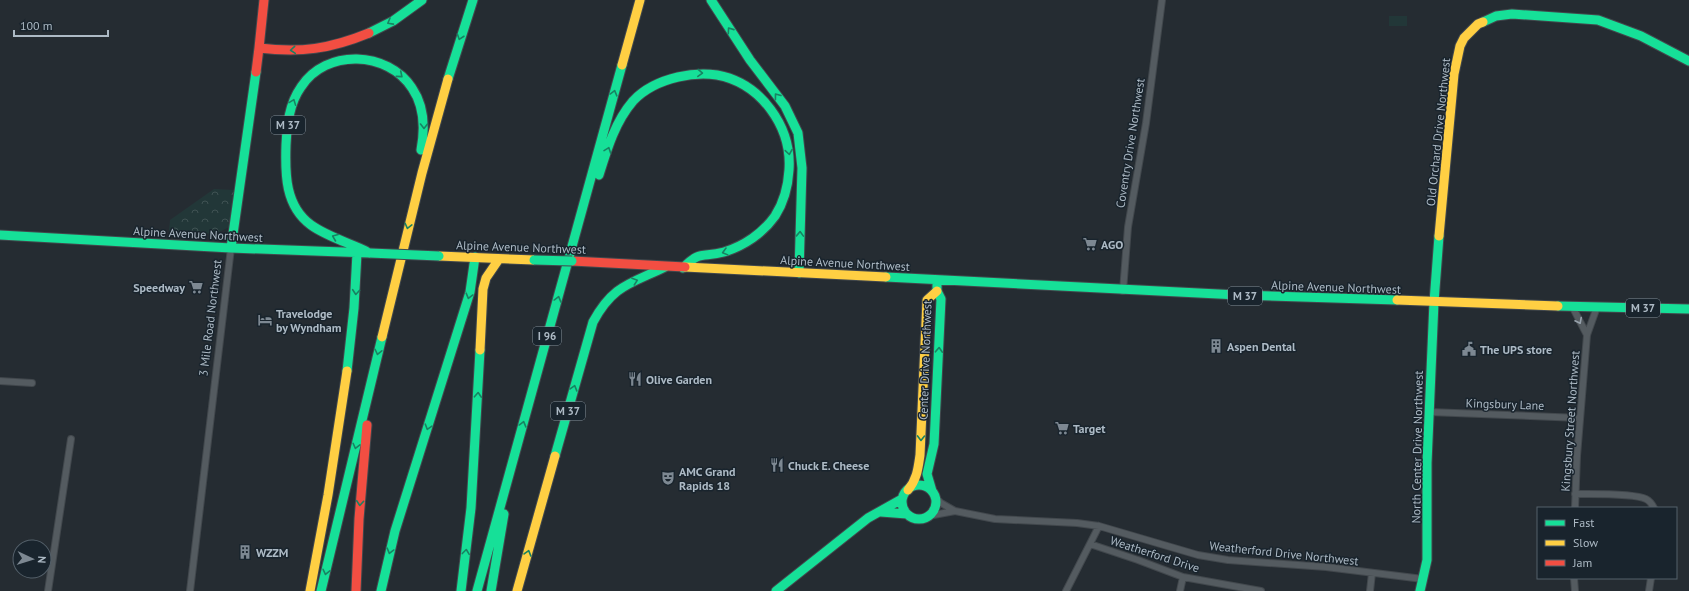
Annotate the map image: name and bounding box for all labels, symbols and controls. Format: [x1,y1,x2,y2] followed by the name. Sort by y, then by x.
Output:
[14,12,108,38] scale bar
[20,18,53,33] text: 100 m
[387,18,394,25] one-way arrow
[728,28,735,35] one-way arrow
[457,33,465,40] one-way arrow
[290,45,296,54] one-way arrow
[1423,57,1453,207] street label: Old Orchard Drive Northwest
[697,69,703,78] one-way arrow
[395,71,402,78] one-way arrow
[1112,77,1148,209] street label: Coventry Drive Northwest
[610,89,618,96] one-way arrow
[775,93,782,100] one-way arrow
[289,99,297,106] one-way arrow
[271,116,305,134] road number: M 37
[420,123,428,129] one-way arrow
[603,146,611,153] one-way arrow
[784,149,793,155] one-way arrow
[133,223,263,245] street label: Alpine Avenue Northwest
[405,223,413,229] one-way arrow
[796,231,804,237] one-way arrow
[331,233,338,241] one-way arrow
[1082,236,1098,252] supermarket icon: AGO
[456,237,586,257] street label: Alpine Avenue Northwest
[1101,237,1123,252] place label: AGO
[722,247,728,255] one-way arrow
[780,252,910,274] street label: Alpine Avenue Northwest
[195,259,225,377] street label: 3 Mile Road Northwest
[632,277,639,285] one-way arrow
[1271,277,1401,297] street label: Alpine Avenue Northwest
[188,279,204,295] supermarket icon: Speedway
[133,280,185,295] place label: Speedway
[1228,287,1262,305] road number: M 37
[352,289,361,295] one-way arrow
[465,292,473,299] one-way arrow
[553,296,562,303] one-way arrow
[1626,299,1660,317] road number: M 37
[915,300,935,420] street label: Center Drive Northwest
[276,306,342,335] place label: Travelodge by Wyndham
[257,312,273,328] hotel icon: Travelodge by Wyndham
[1574,316,1582,324] one-way arrow
[533,327,561,345] road number: I 96
[1208,338,1224,354] building icon: Aspen Dental
[1227,339,1296,354] place label: Aspen Dental
[1461,341,1477,357] public building icon: The UPS store
[1480,342,1552,357] place label: The UPS store
[934,347,943,353] one-way arrow
[374,349,383,356] one-way arrow
[1558,350,1582,492] street label: Kingsbury Street Northwest
[1408,370,1426,524] street label: North Center Drive Northwest
[627,371,643,387] restaurant icon: Olive Garden
[646,372,712,387] place label: Olive Garden
[569,385,578,392] one-way arrow
[473,392,482,398] one-way arrow
[1465,395,1545,413] street label: Kingsbury Lane
[551,402,585,420] road number: M 37
[1054,420,1070,436] supermarket icon: Target
[518,421,527,428] one-way arrow
[1073,421,1106,436] place label: Target
[424,423,433,430] one-way arrow
[917,435,925,441] one-way arrow
[352,443,360,449] one-way arrow
[769,457,785,473] restaurant icon: Chuck E. Cheese
[788,458,869,473] place label: Chuck E. Cheese
[679,464,735,493] place label: AMC Grand Rapids 18
[660,470,676,486] theatre icon: AMC Grand Rapids 18
[355,500,364,506] one-way arrow
[1537,507,1677,579] legend
[1573,515,1594,530] text: Fast
[1108,532,1202,576] street label: Weatherford Drive
[1573,535,1598,550] text: Slow
[1209,538,1359,568] street label: Weatherford Drive Northwest
[12,539,52,579] north arrow
[237,544,253,560] building icon: WZZM
[256,545,288,560] place label: WZZM
[386,547,395,554] one-way arrow
[461,549,470,555] one-way arrow
[523,550,532,557] one-way arrow
[1572,555,1592,570] text: Jam
[35,556,49,564] text: N
[322,569,330,575] one-way arrow

